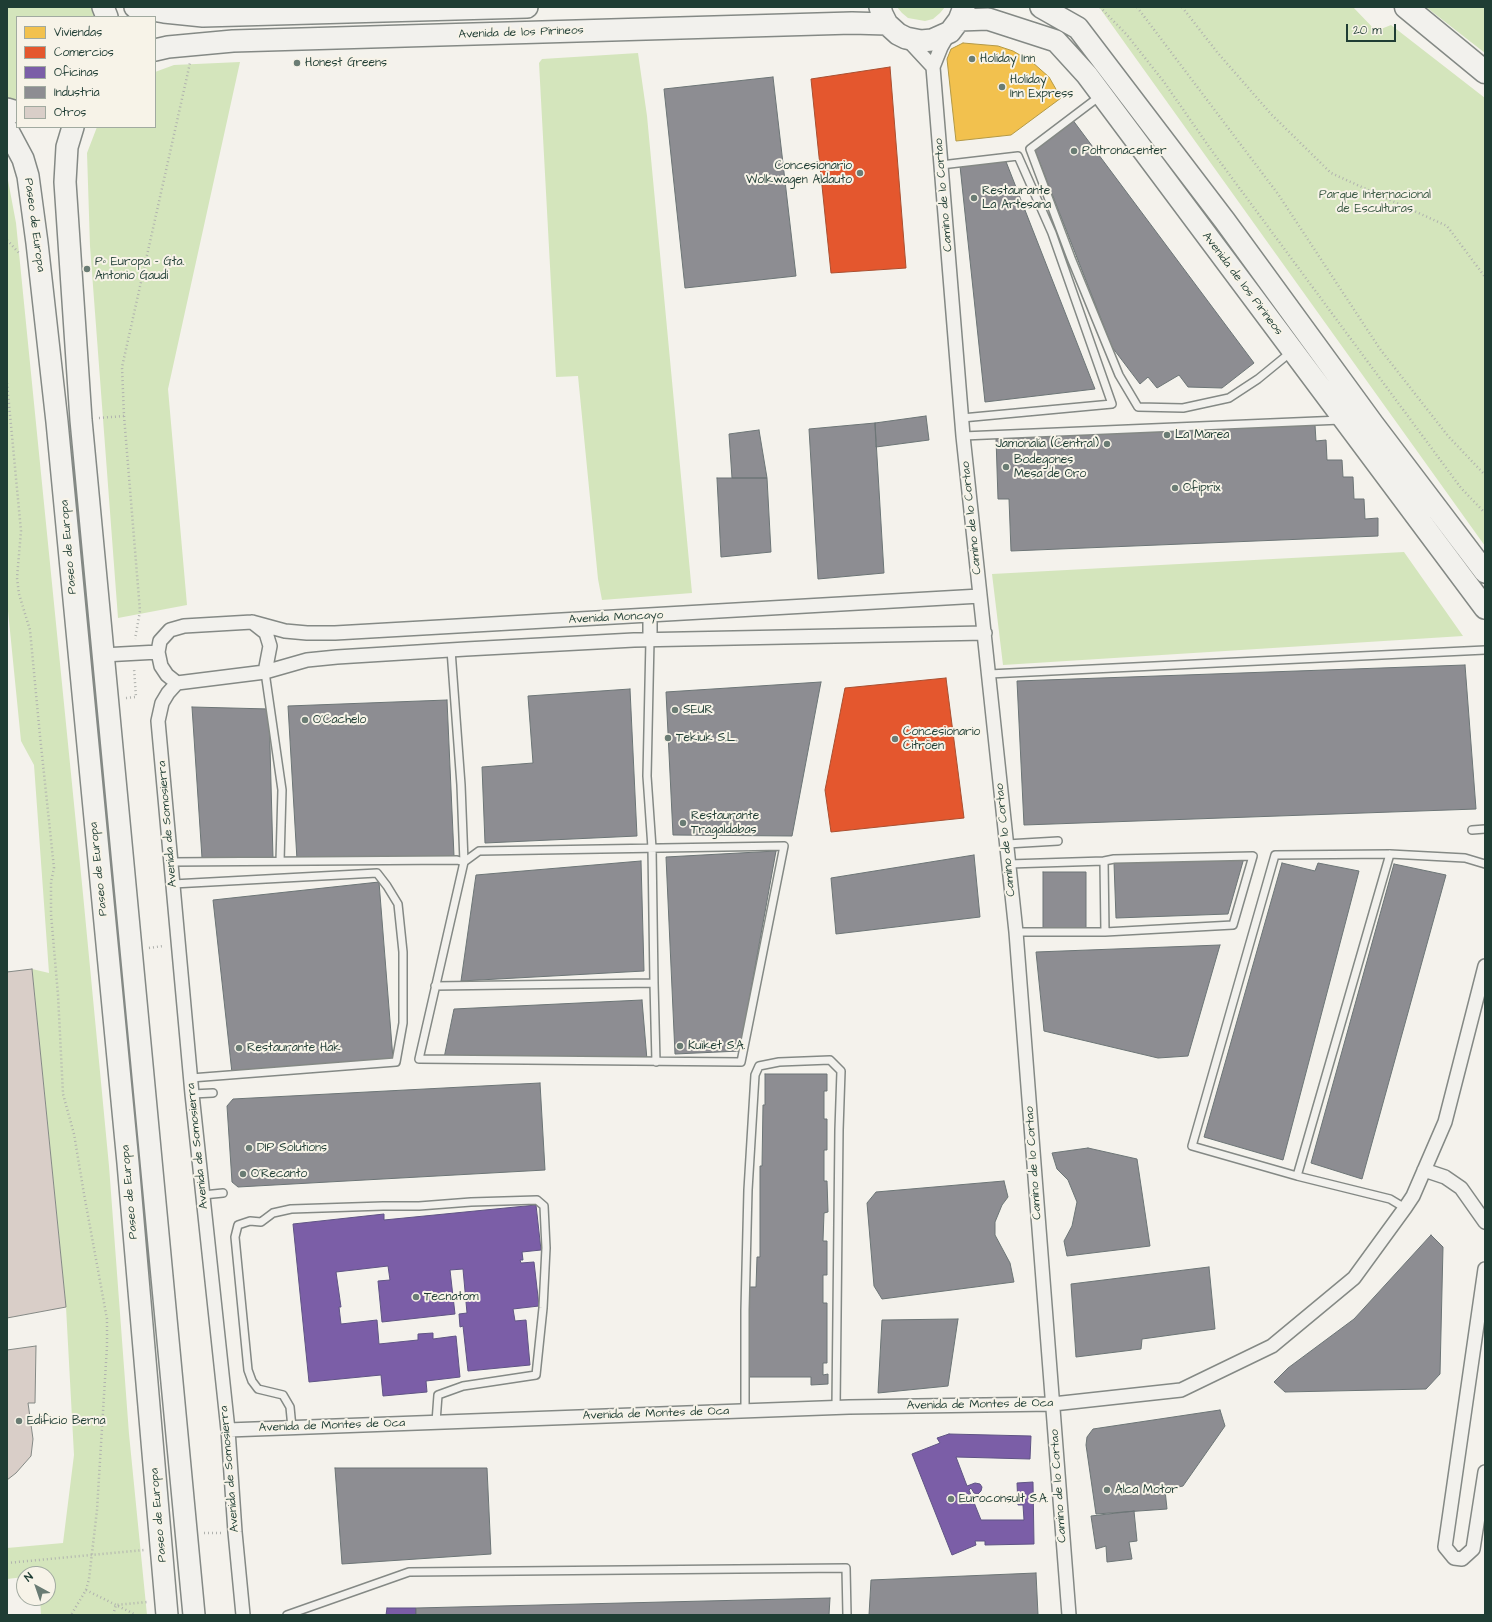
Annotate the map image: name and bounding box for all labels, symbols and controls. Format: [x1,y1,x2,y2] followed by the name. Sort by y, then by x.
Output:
[16,16,156,128] legend
[1348,16,1398,42] scale bar
[1353,22,1382,39] text: 20 m
[54,24,102,41] text: Viviendas
[458,24,584,42] street label: Avenida de los Pirineos
[54,44,114,61] text: Comercios
[980,52,1035,66] place label: Holiday Inn
[967,54,977,64] marker: Holiday Inn
[305,56,387,70] place label: Honest Greens
[292,58,302,68] marker: Honest Greens
[54,64,99,81] text: Oficinas
[1010,73,1073,101] place label: Holiday Inn Express
[997,82,1007,92] marker: Holiday Inn Express
[54,84,99,101] text: Industria
[54,104,86,121] text: Otros
[932,138,956,252] street label: Camino de lo Cortao
[1082,144,1167,158] place label: Poltronacenter
[1069,146,1079,156] marker: Poltronacenter
[746,159,852,187] place label: Concesionario Wolkwagen Aldauto
[855,168,865,178] marker: Concesionario Wolkwagen Aldauto
[20,177,48,273] street label: Paseo de Europa
[982,184,1051,212] place label: Restaurante La Artesana
[1319,188,1431,216] park label: Parque Internacional de Esculturas
[969,193,979,203] marker: Restaurante La Artesana
[1199,230,1285,338] street label: Avenida de los Pirineos
[95,255,184,283] place label: Pº Europa - Gta. Antonio Gaudí
[82,264,92,274] marker: Pº Europa - Gta. Antonio Gaudí
[1175,428,1229,442] place label: La Marea
[1162,430,1172,440] marker: La Marea
[995,437,1099,451] place label: Jamonalia (Central)
[1102,439,1112,449] marker: Jamonalia (Central)
[1014,453,1086,481] place label: Bodegones Mesa de Oro
[959,461,985,575] street label: Camino de lo Cortao
[1001,462,1011,472] marker: Bodegones Mesa de Oro
[1183,481,1221,495] place label: Ofiprix
[1170,483,1180,493] marker: Ofiprix
[58,499,80,595] street label: Paseo de Europa
[568,608,664,628] street label: Avenida Moncayo
[683,703,713,717] place label: SEUR
[670,705,680,715] marker: SEUR
[313,713,366,727] place label: O'Cachelo
[300,715,310,725] marker: O'Cachelo
[903,725,980,753] place label: Concesionario Citröen
[676,731,737,745] place label: Tekiuk S.L.
[663,733,673,743] marker: Tekiuk S.L.
[890,734,900,744] marker: Concesionario Citröen
[155,760,181,888] street label: Avenida de Somosierra
[993,783,1019,897] street label: Camino de lo Cortao
[691,809,759,837] place label: Restaurante Tragaldabas
[678,818,688,828] marker: Restaurante Tragaldabas
[87,821,111,917] street label: Paseo de Europa
[688,1039,745,1053] place label: Kuiket S.A.
[247,1041,341,1055] place label: Restaurante Hak
[675,1041,685,1051] marker: Kuiket S.A.
[234,1043,244,1053] marker: Restaurante Hak
[184,1082,212,1210] street label: Avenida de Somosierra
[1023,1106,1045,1220] street label: Camino de lo Cortao
[257,1141,327,1155] place label: DIP Solutions
[244,1143,254,1153] marker: DIP Solutions
[119,1144,141,1240] street label: Paseo de Europa
[251,1167,307,1181] place label: O'Recanto
[238,1169,248,1179] marker: O'Recanto
[424,1290,479,1304] place label: Tecnatom
[411,1292,421,1302] marker: Tecnatom
[907,1397,1053,1413] street label: Avenida de Montes de Oca
[582,1404,730,1424] street label: Avenida de Montes de Oca
[217,1405,243,1533] street label: Avenida de Somosierra
[27,1414,106,1428] place label: Edificio Berna
[14,1416,24,1426] marker: Edificio Berna
[258,1416,406,1436] street label: Avenida de Montes de Oca
[1048,1429,1070,1543] street label: Camino de lo Cortao
[148,1467,170,1563] street label: Paseo de Europa
[1115,1483,1178,1497] place label: Alca Motor
[1102,1485,1112,1495] marker: Alca Motor
[959,1492,1048,1506] place label: Euroconsult S.A.
[946,1494,956,1504] marker: Euroconsult S.A.
[16,1566,56,1606] north arrow
[21,1569,36,1585] text: N

